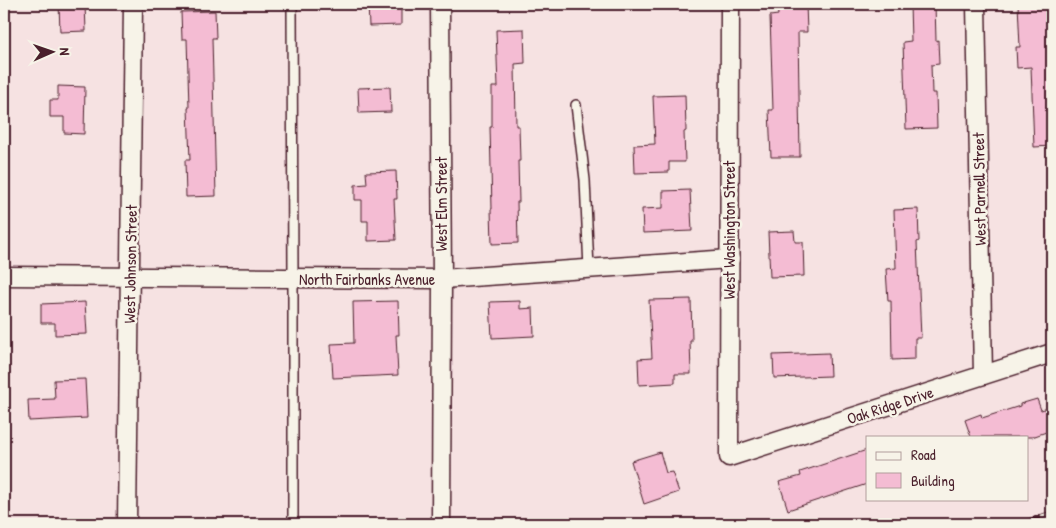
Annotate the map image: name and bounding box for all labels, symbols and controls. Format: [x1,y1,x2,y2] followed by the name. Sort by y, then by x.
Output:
[28,28,78,78] north arrow
[56,47,75,56] text: N
[967,132,991,246] street label: West Parnell Street
[430,156,452,251] street label: West Elm Street
[718,160,740,299] street label: West Washington Street
[118,204,142,324] street label: West Johnson Street
[299,268,436,290] street label: North Fairbanks Avenue
[844,380,937,429] street label: Oak Ridge Drive
[866,436,1028,500] legend
[911,444,936,465] text: Road
[911,470,955,491] text: Building

